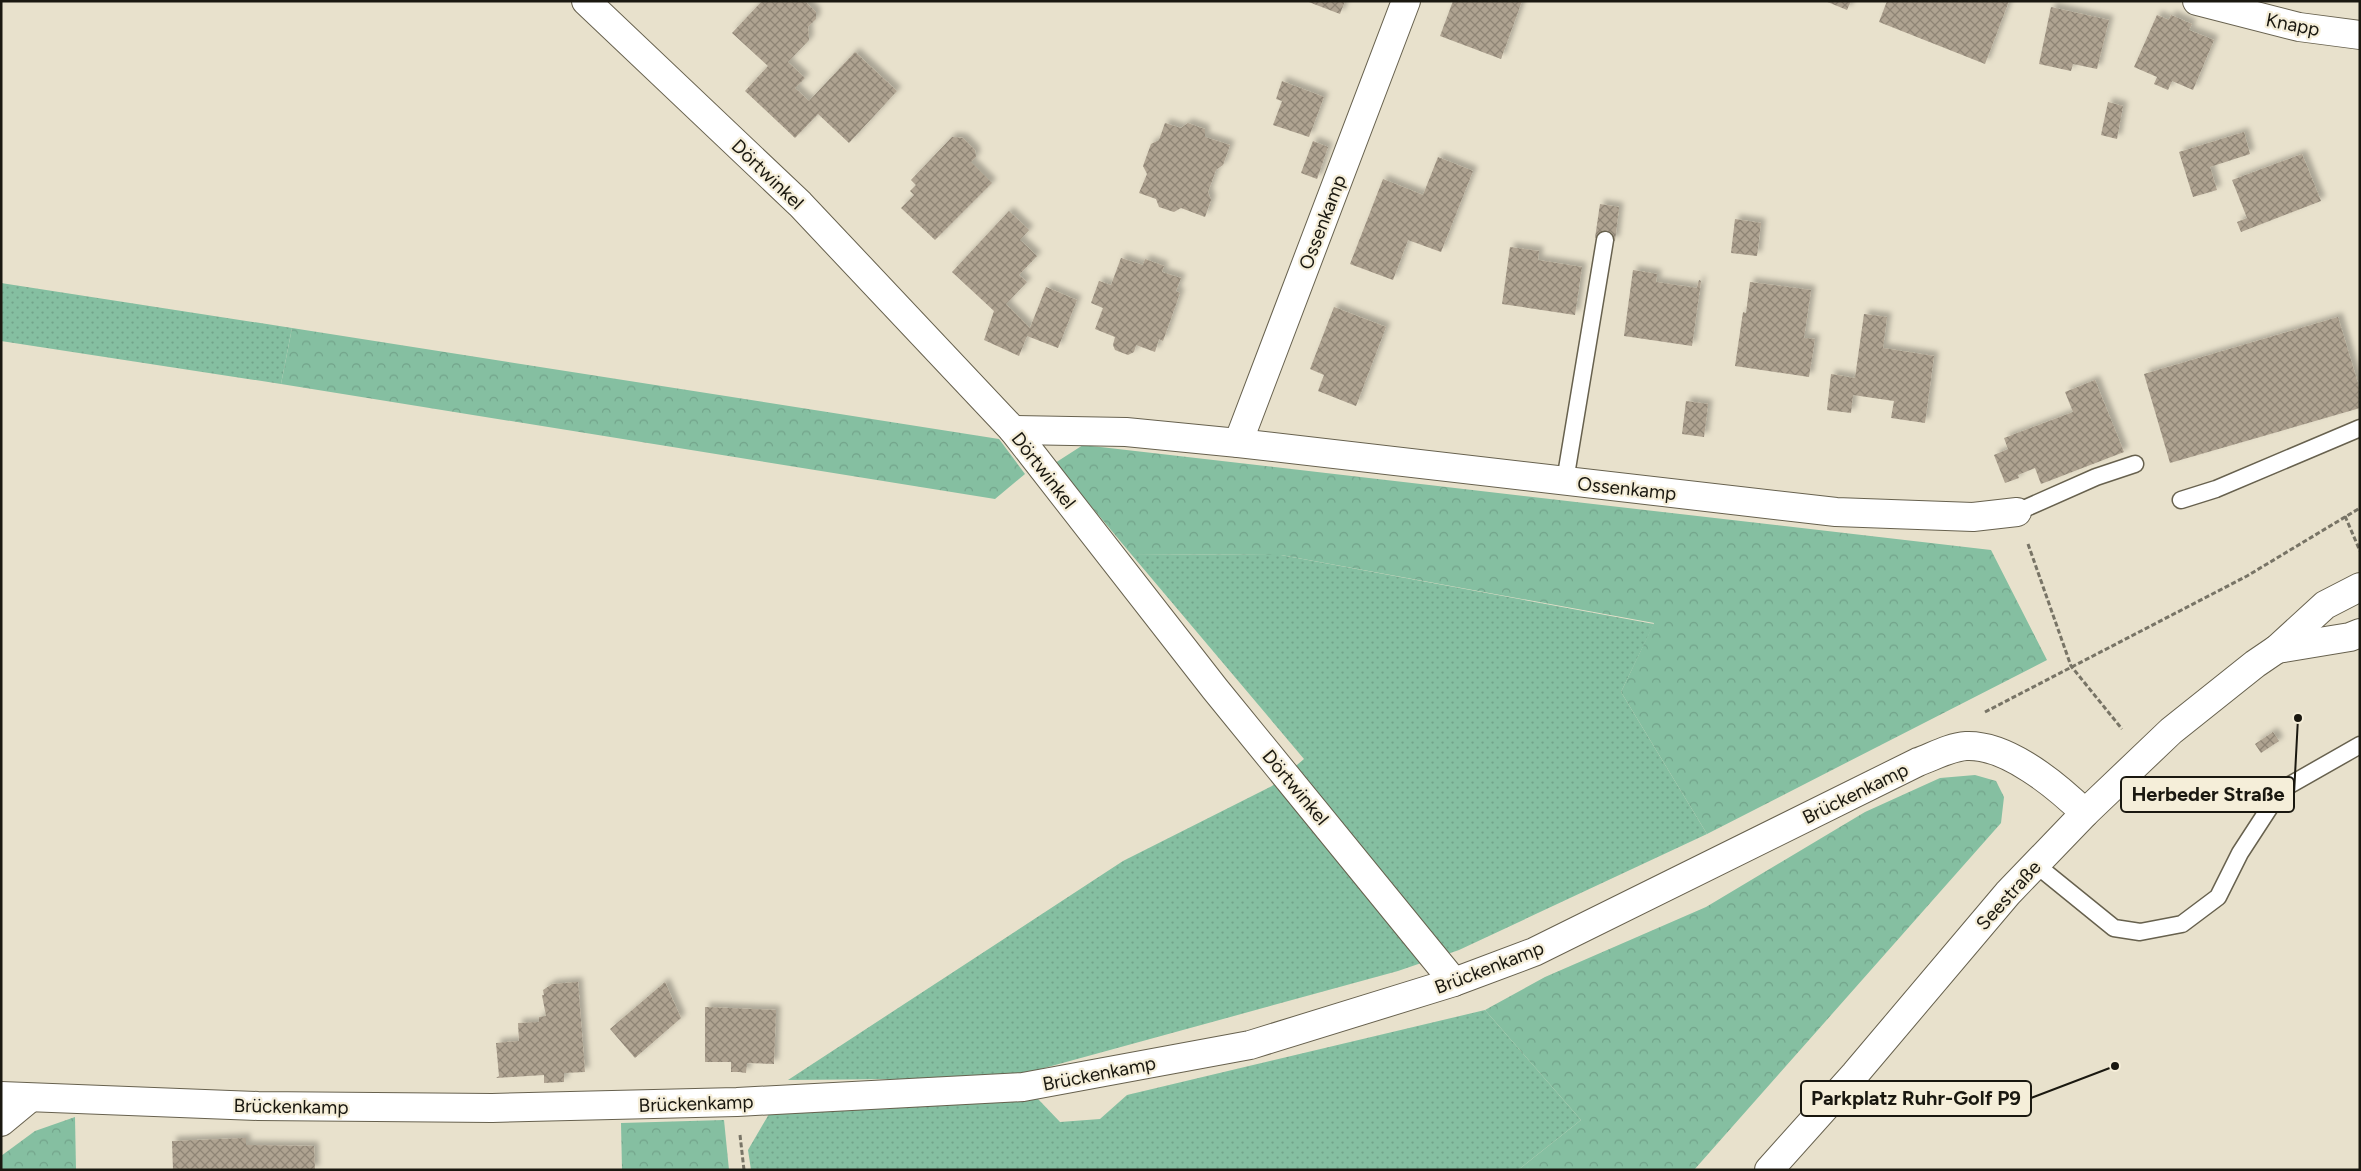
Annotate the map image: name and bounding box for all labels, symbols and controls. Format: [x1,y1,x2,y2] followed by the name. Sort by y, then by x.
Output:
[2264,8,2322,41] street label: Knapp
[727,134,808,214] street label: Dörtwinkel
[1294,172,1351,273] street label: Ossenkamp
[1006,427,1081,513] street label: Dörtwinkel
[1576,472,1678,505] street label: Ossenkamp
[1258,745,1334,830] street label: Dörtwinkel
[1798,758,1912,829] street label: Brückenkamp
[2121,777,2294,812] callout: Herbeder Straße
[2131,782,2285,806] text: Herbeder Straße
[1971,856,2046,935] street label: Seestraße
[1431,936,1547,999] street label: Brückenkamp
[1040,1051,1158,1096] street label: Brückenkamp
[1801,1081,2031,1116] callout: Parkplatz Ruhr-Golf P9
[1811,1086,2021,1110] text: Parkplatz Ruhr-Golf P9
[638,1090,754,1117] street label: Brückenkamp
[233,1094,349,1119] street label: Brückenkamp

